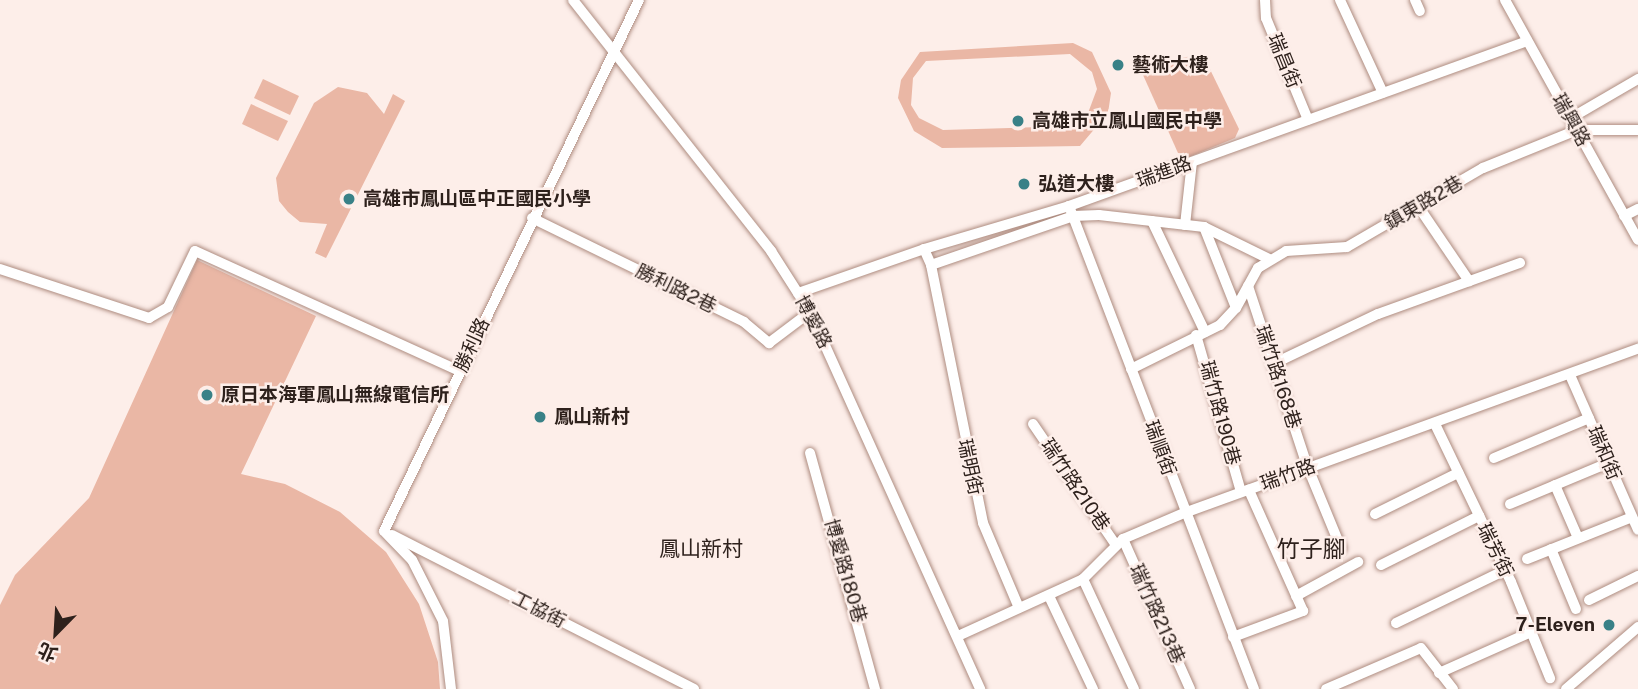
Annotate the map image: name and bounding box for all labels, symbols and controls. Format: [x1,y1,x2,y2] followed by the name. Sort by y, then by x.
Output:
[1263,30,1305,92] street label: 瑞昌街
[1132,54,1208,76] place label: 藝術大樓
[1110,57,1126,73] marker: 藝術大樓
[1547,90,1595,150] street label: 瑞興路
[1032,110,1222,132] place label: 高雄市立鳳山國民中學
[1010,113,1026,129] marker: 高雄市立鳳山國民中學
[1133,152,1195,192] street label: 瑞進路
[1380,171,1468,235] street label: 鎮東路2巷
[1038,173,1114,195] place label: 弘道大樓
[1016,176,1032,192] marker: 弘道大樓
[363,188,591,210] place label: 高雄市鳳山區中正國民小學
[341,191,357,207] marker: 高雄市鳳山區中正國民小學
[632,260,720,318] street label: 勝利路2巷
[790,291,836,353] street label: 博愛路
[450,314,494,376] street label: 勝利路
[1251,322,1305,432] street label: 瑞竹路168巷
[1195,358,1245,468] street label: 瑞竹路190巷
[221,384,449,406] place label: 原日本海軍鳳山無線電信所
[199,387,215,403] marker: 原日本海軍鳳山無線電信所
[554,406,630,428] place label: 鳳山新村
[532,409,548,425] marker: 鳳山新村
[1140,417,1180,479] street label: 瑞順街
[1582,422,1626,484] street label: 瑞和街
[1036,434,1114,536] street label: 瑞竹路210巷
[953,437,987,497] street label: 瑞明街
[1257,455,1319,495] street label: 瑞竹路
[819,516,871,626] street label: 博愛路180巷
[1472,519,1518,581] street label: 瑞芳街
[1277,535,1345,563] district label: 竹子腳
[659,536,743,562] district label: 鳳山新村
[1125,560,1189,668] street label: 瑞竹路213巷
[508,587,570,633] street label: 工協街
[21,598,91,668] north arrow
[1516,614,1595,636] place label: 7-Eleven
[1601,617,1617,633] marker: 7-Eleven
[34,638,61,666] text: 北

